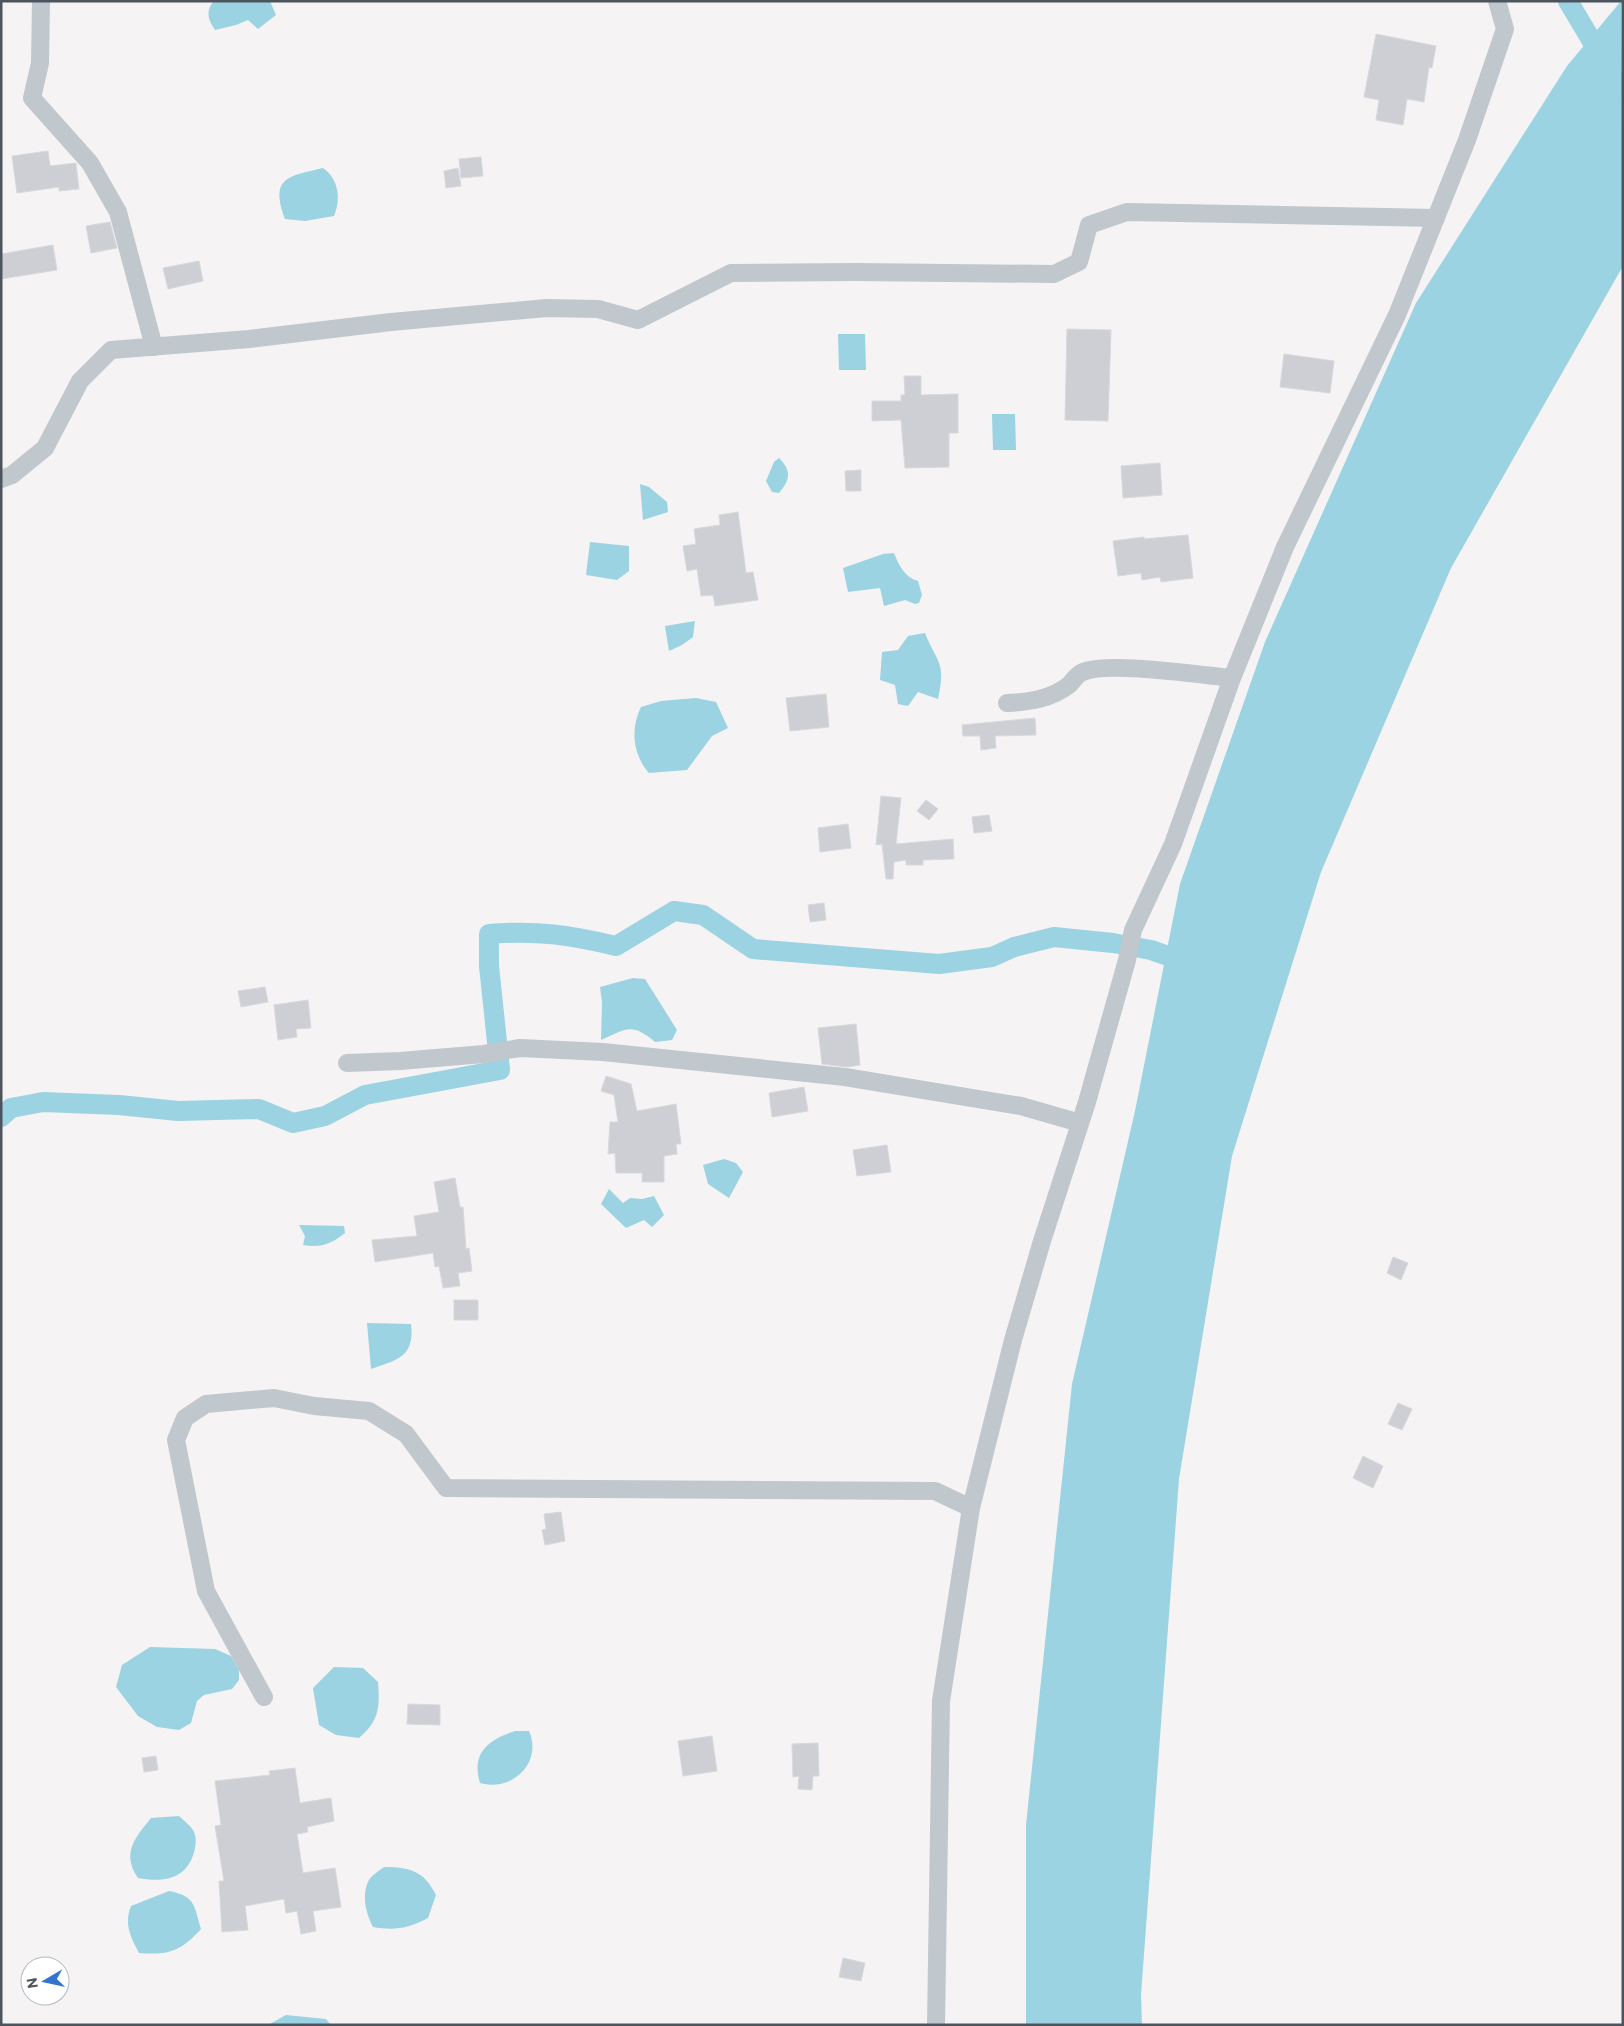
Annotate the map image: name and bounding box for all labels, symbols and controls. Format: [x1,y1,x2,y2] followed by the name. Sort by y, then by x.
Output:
[20,1956,70,2006] north arrow
[22,1977,41,1990] text: N

